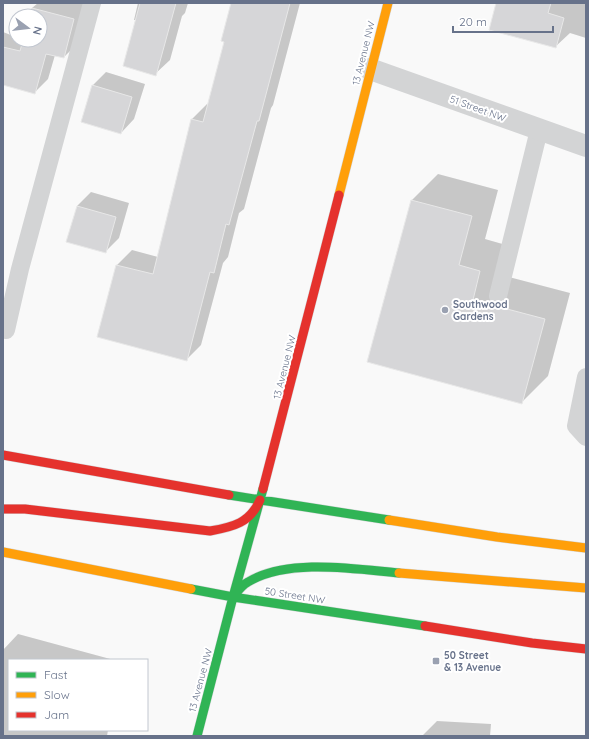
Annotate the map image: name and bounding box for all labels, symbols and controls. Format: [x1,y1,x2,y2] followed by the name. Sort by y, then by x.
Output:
[8,8,48,48] north arrow
[453,8,553,34] scale bar
[459,14,487,29] text: 20 m
[349,19,378,86] street label: 13 Avenue NW
[30,25,45,36] text: N
[448,92,508,125] street label: 51 Street NW
[453,298,507,323] place label: Southwood Gardens
[440,305,450,315] marker: Southwood Gardens
[270,333,299,400] street label: 13 Avenue NW
[264,584,326,607] street label: 50 Street NW
[186,646,215,713] street label: 13 Avenue NW
[444,649,501,674] place label: 50 Street & 13 Avenue
[431,656,441,666] marker: 50 Street & 13 Avenue
[8,659,148,731] legend
[44,667,68,682] text: Fast
[44,687,70,702] text: Slow
[44,707,69,722] text: Jam

